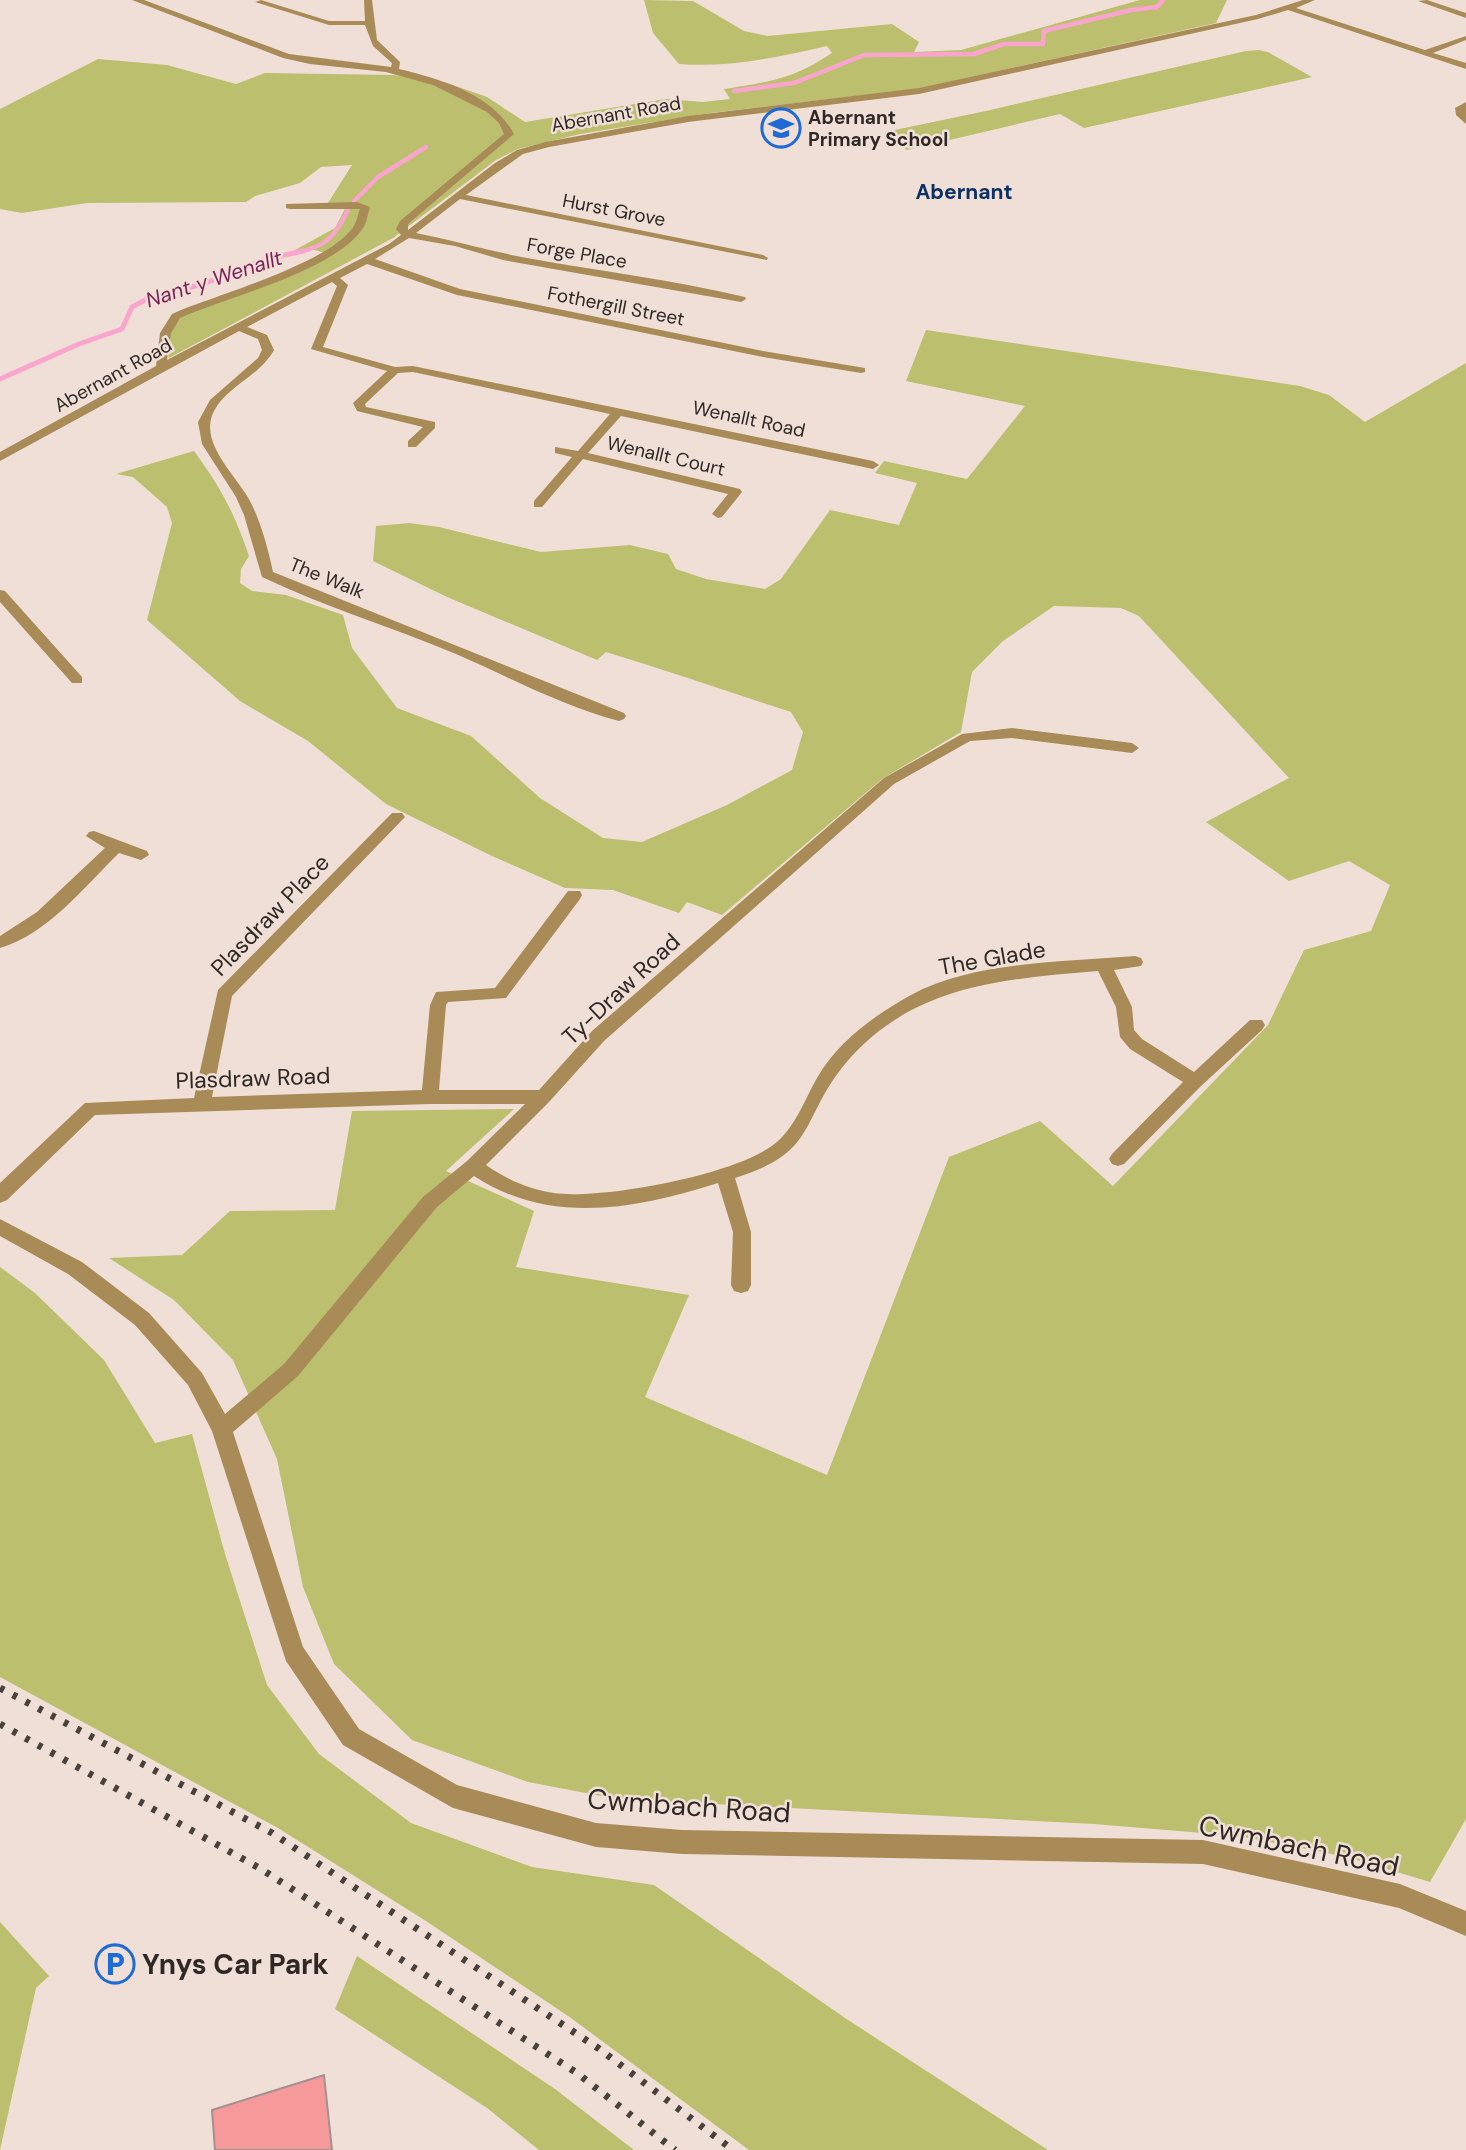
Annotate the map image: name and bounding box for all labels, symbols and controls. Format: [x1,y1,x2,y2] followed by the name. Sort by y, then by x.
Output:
[549,90,683,138] street label: Abernant Road
[808,105,948,152] place label: Abernant Primary School
[760,107,802,149] school or university icon: Abernant Primary School
[915,178,1013,206] district label: Abernant
[560,188,668,232] street label: Hurst Grove
[525,232,629,274] street label: Forge Place
[142,243,287,314] water label: Nant y Wenallt
[545,280,687,332] street label: Fothergill Street
[50,332,176,418] street label: Abernant Road
[690,395,808,443] street label: Wenallt Road
[604,430,728,482] street label: Wenallt Court
[286,552,369,605] street label: The Walk
[204,848,336,982] street label: Plasdraw Place
[556,927,686,1051] street label: Ty-Draw Road
[936,934,1048,982] street label: The Glade
[175,1060,331,1096] street label: Plasdraw Road
[586,1780,792,1832] street label: Cwmbach Road
[1195,1807,1403,1885] street label: Cwmbach Road
[94,1943,136,1985] parking icon: Ynys Car Park
[142,1946,329,1983] place label: Ynys Car Park

